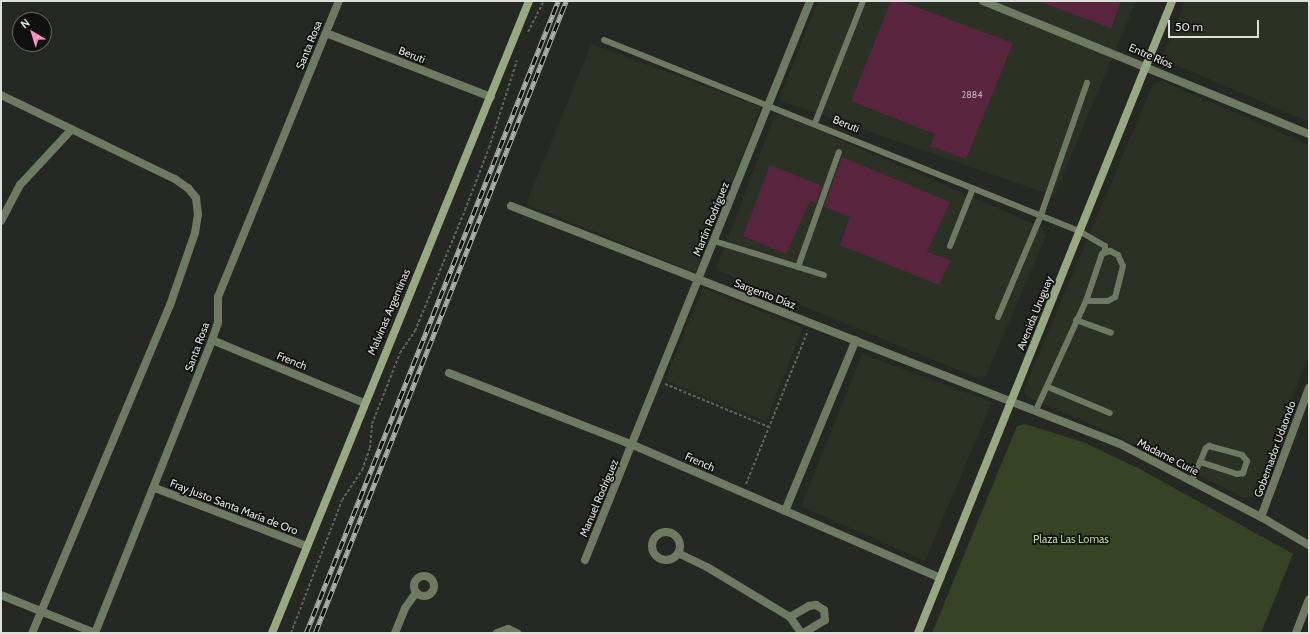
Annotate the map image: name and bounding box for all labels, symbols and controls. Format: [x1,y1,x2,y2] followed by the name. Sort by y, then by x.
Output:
[12,12,52,52] north arrow
[1170,12,1261,38] scale bar
[18,15,33,31] text: N
[293,19,325,71] street label: Santa Rosa
[1175,19,1203,34] text: 50 m
[1127,41,1175,71] street label: Entre Ríos
[397,44,427,66] street label: Beruti
[962,90,982,100] house number: 2884
[831,113,861,135] street label: Beruti
[690,180,732,258] street label: Martín Rodríguez
[365,267,413,357] street label: Malvinas Argentinas
[1014,274,1056,352] street label: Avenida Uruguay
[732,276,798,312] street label: Sargento Díaz
[182,321,212,373] street label: Santa Rosa
[275,349,309,373] street label: French
[1251,399,1299,499] street label: Gobernador Udaondo
[1135,436,1201,478] street label: Madame Curie
[683,450,717,474] street label: French
[577,457,621,539] street label: Manuel Rodríguez
[168,476,300,538] street label: Fray Justo Santa María de Oro
[1033,532,1109,546] park label: Plaza Las Lomas

